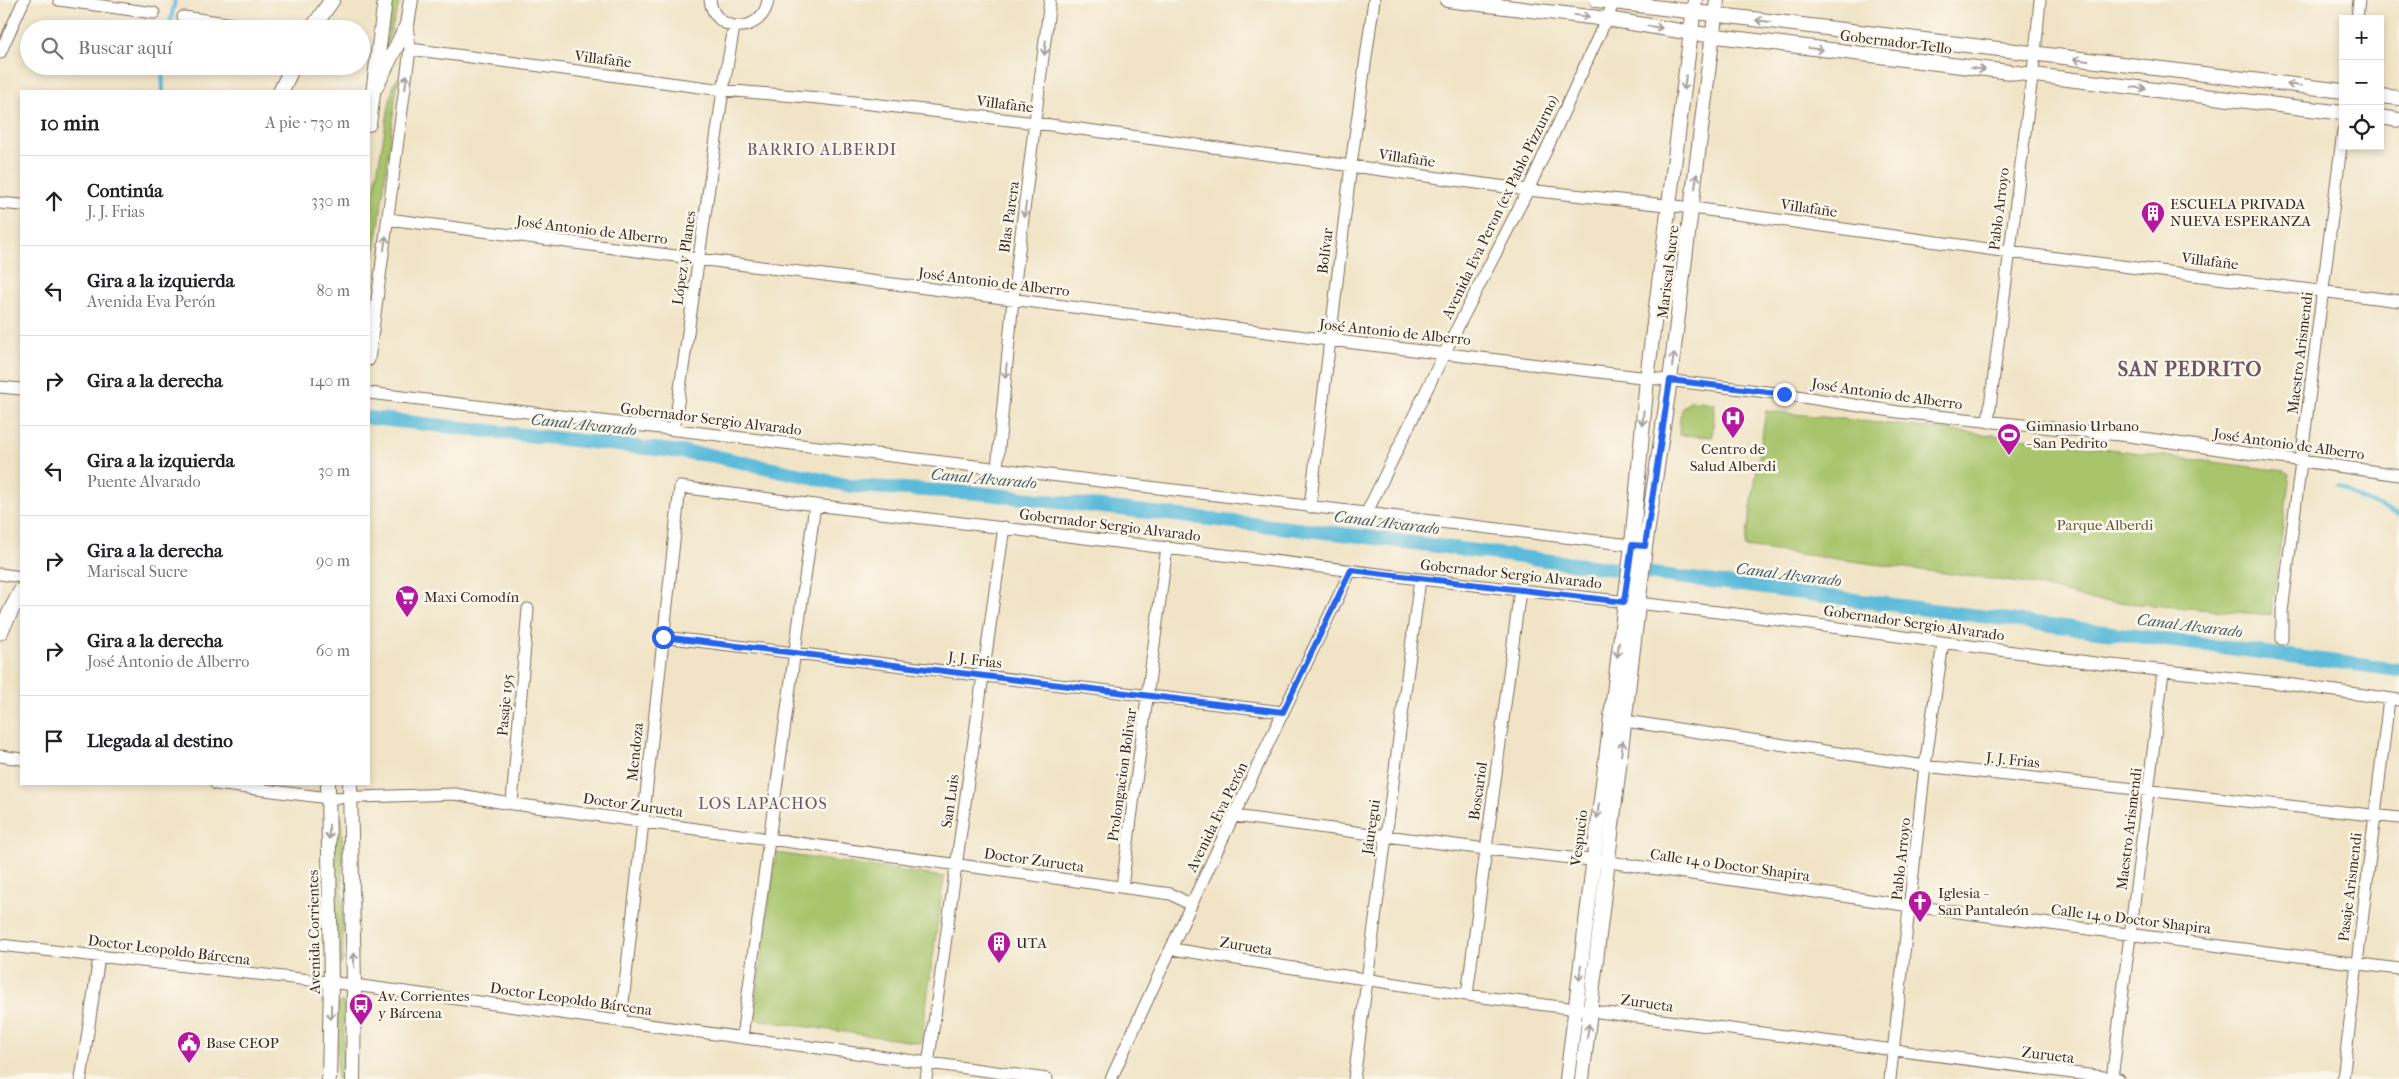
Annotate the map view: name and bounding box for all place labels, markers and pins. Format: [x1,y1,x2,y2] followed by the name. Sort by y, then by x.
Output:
[2170,195,2311,230] place label: ESCUELA PRIVADA NUEVA ESPERANZA
[2140,200,2166,234] building icon: ESCUELA PRIVADA NUEVA ESPERANZA
[1720,405,1746,439] hospital icon: Centro de Salud Alberdi
[2026,417,2139,452] place label: Gimnasio Urbano - San Pedrito
[1996,422,2022,456] sports icon: Gimnasio Urbano - San Pedrito
[1690,440,1777,475] place label: Centro de Salud Alberdi
[394,584,420,618] supermarket icon: Maxi Comodín
[424,588,519,606] place label: Maxi Comodín
[1938,884,2029,919] place label: Iglesia - San Pantaleón
[1907,889,1933,923] church icon: Iglesia - San Pantaleón
[986,930,1012,964] building icon: UTA
[1016,934,1047,952] place label: UTA
[377,987,470,1022] place label: Av. Corrientes y Bárcena
[348,992,374,1026] bus stop icon: Av. Corrientes y Bárcena
[176,1030,202,1064] public building icon: Base CEOP
[206,1034,279,1052] place label: Base CEOP

